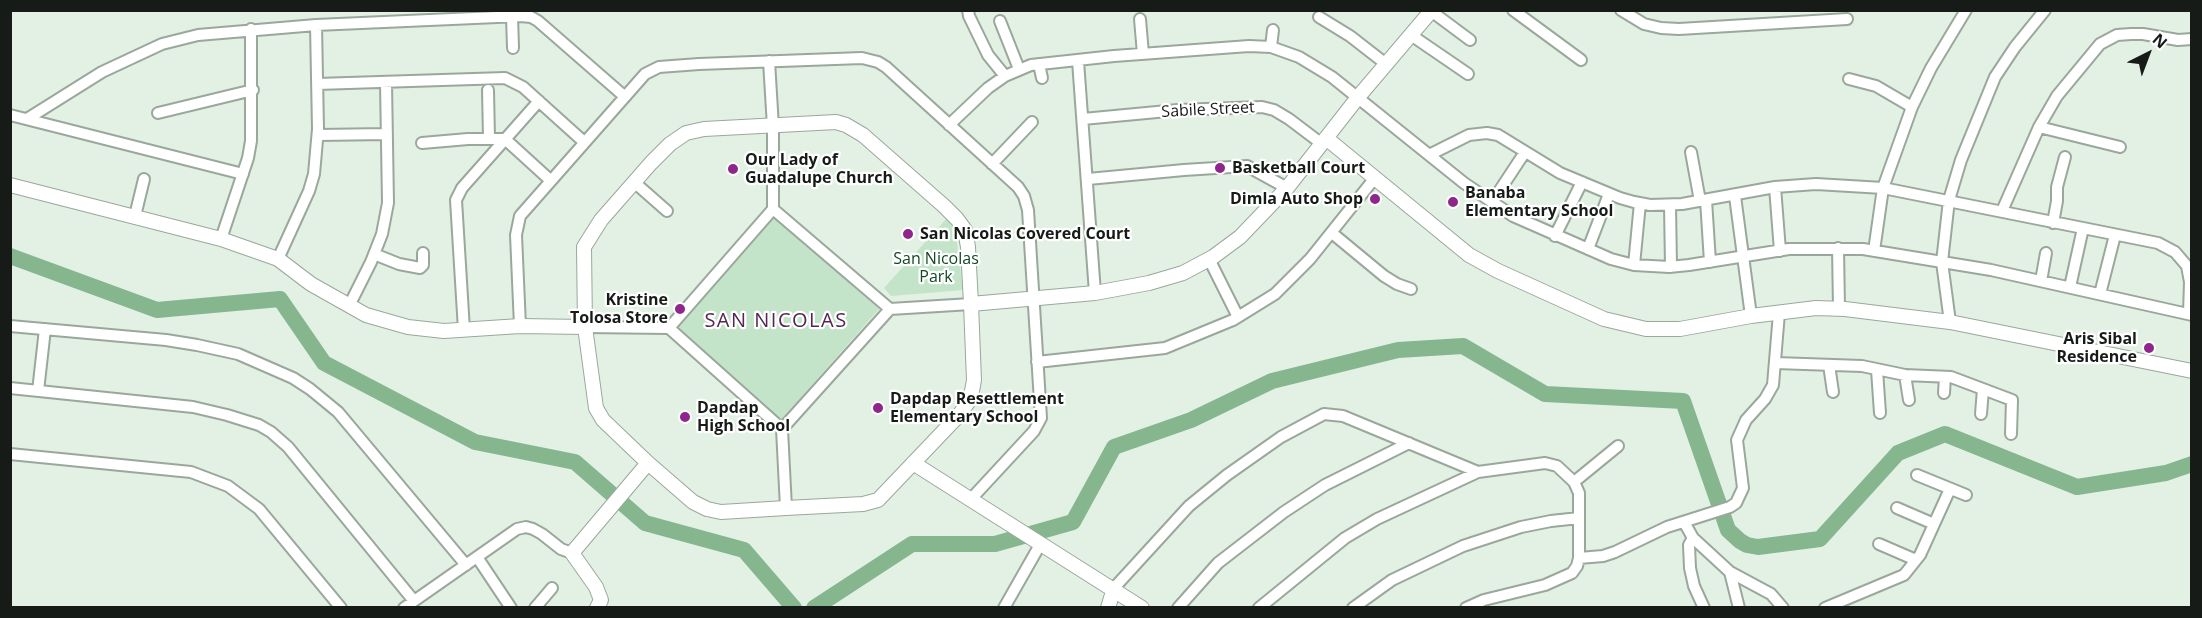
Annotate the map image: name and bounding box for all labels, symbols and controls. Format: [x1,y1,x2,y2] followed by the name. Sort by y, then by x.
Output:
[2118,24,2178,84] north arrow
[2148,28,2172,53] text: N
[1161,98,1255,122] street label: Sabile Street
[745,150,893,188] place label: Our Lady of Guadalupe Church
[1232,158,1365,178] place label: Basketball Court
[1213,161,1227,175] marker: Basketball Court
[726,162,740,176] marker: Our Lady of Guadalupe Church
[1465,183,1613,221] place label: Banaba Elementary School
[1230,189,1363,209] place label: Dimla Auto Shop
[1368,192,1382,206] marker: Dimla Auto Shop
[1446,195,1460,209] marker: Banaba Elementary School
[920,224,1130,244] place label: San Nicolas Covered Court
[901,227,915,241] marker: San Nicolas Covered Court
[893,249,979,287] park label: San Nicolas Park
[570,290,668,328] place label: Kristine Tolosa Store
[673,302,687,316] marker: Kristine Tolosa Store
[704,309,848,333] district label: SAN NICOLAS
[2056,329,2137,367] place label: Aris Sibal Residence
[2142,341,2156,355] marker: Aris Sibal Residence
[890,389,1064,427] place label: Dapdap Resettlement Elementary School
[697,398,790,436] place label: Dapdap High School
[871,401,885,415] marker: Dapdap Resettlement Elementary School
[678,410,692,424] marker: Dapdap High School

